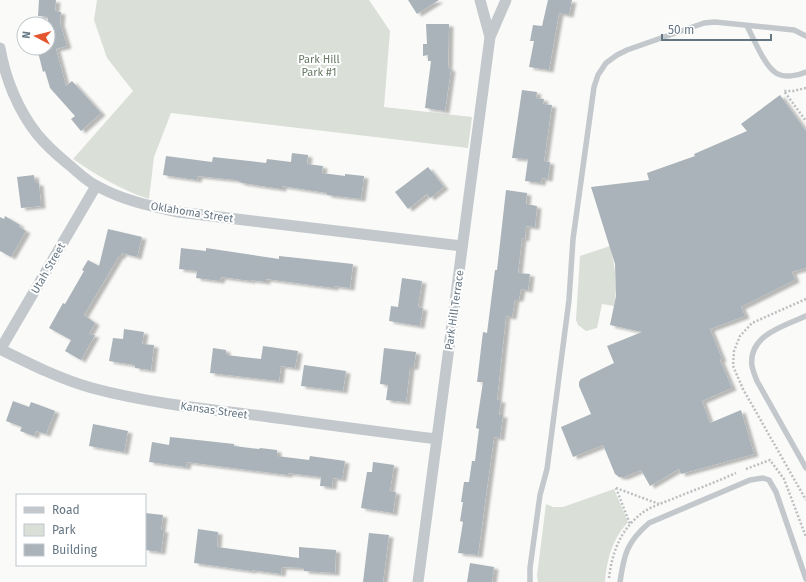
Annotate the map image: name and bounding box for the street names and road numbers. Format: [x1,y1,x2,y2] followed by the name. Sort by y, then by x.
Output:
[150,200,234,225] street label: Oklahoma Street
[29,241,68,296] street label: Utah Street
[442,269,467,351] street label: Park Hill Terrace
[180,399,248,422] street label: Kansas Street

